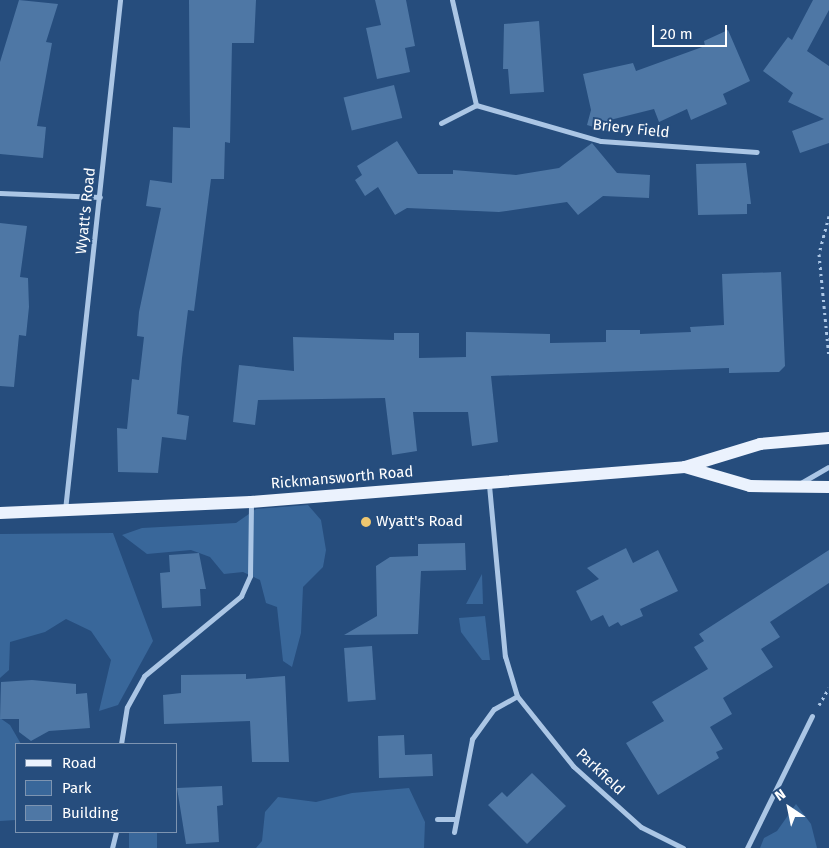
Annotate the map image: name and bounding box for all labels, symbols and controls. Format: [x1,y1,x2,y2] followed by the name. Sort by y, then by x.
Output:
[654,15,729,47] scale bar
[660,25,693,43] text: 20 m
[592,116,670,142] street label: Briery Field
[73,167,99,255] street label: Wyatt's Road
[270,463,414,493] street label: Rickmansworth Road
[376,513,463,531] place label: Wyatt's Road
[360,516,372,528] marker: Wyatt's Road
[15,743,178,833] legend
[572,745,628,799] street label: Parkfield
[62,754,97,772] text: Road
[62,779,92,797] text: Park
[764,783,814,833] north arrow
[772,786,789,805] text: N
[62,804,118,822] text: Building

